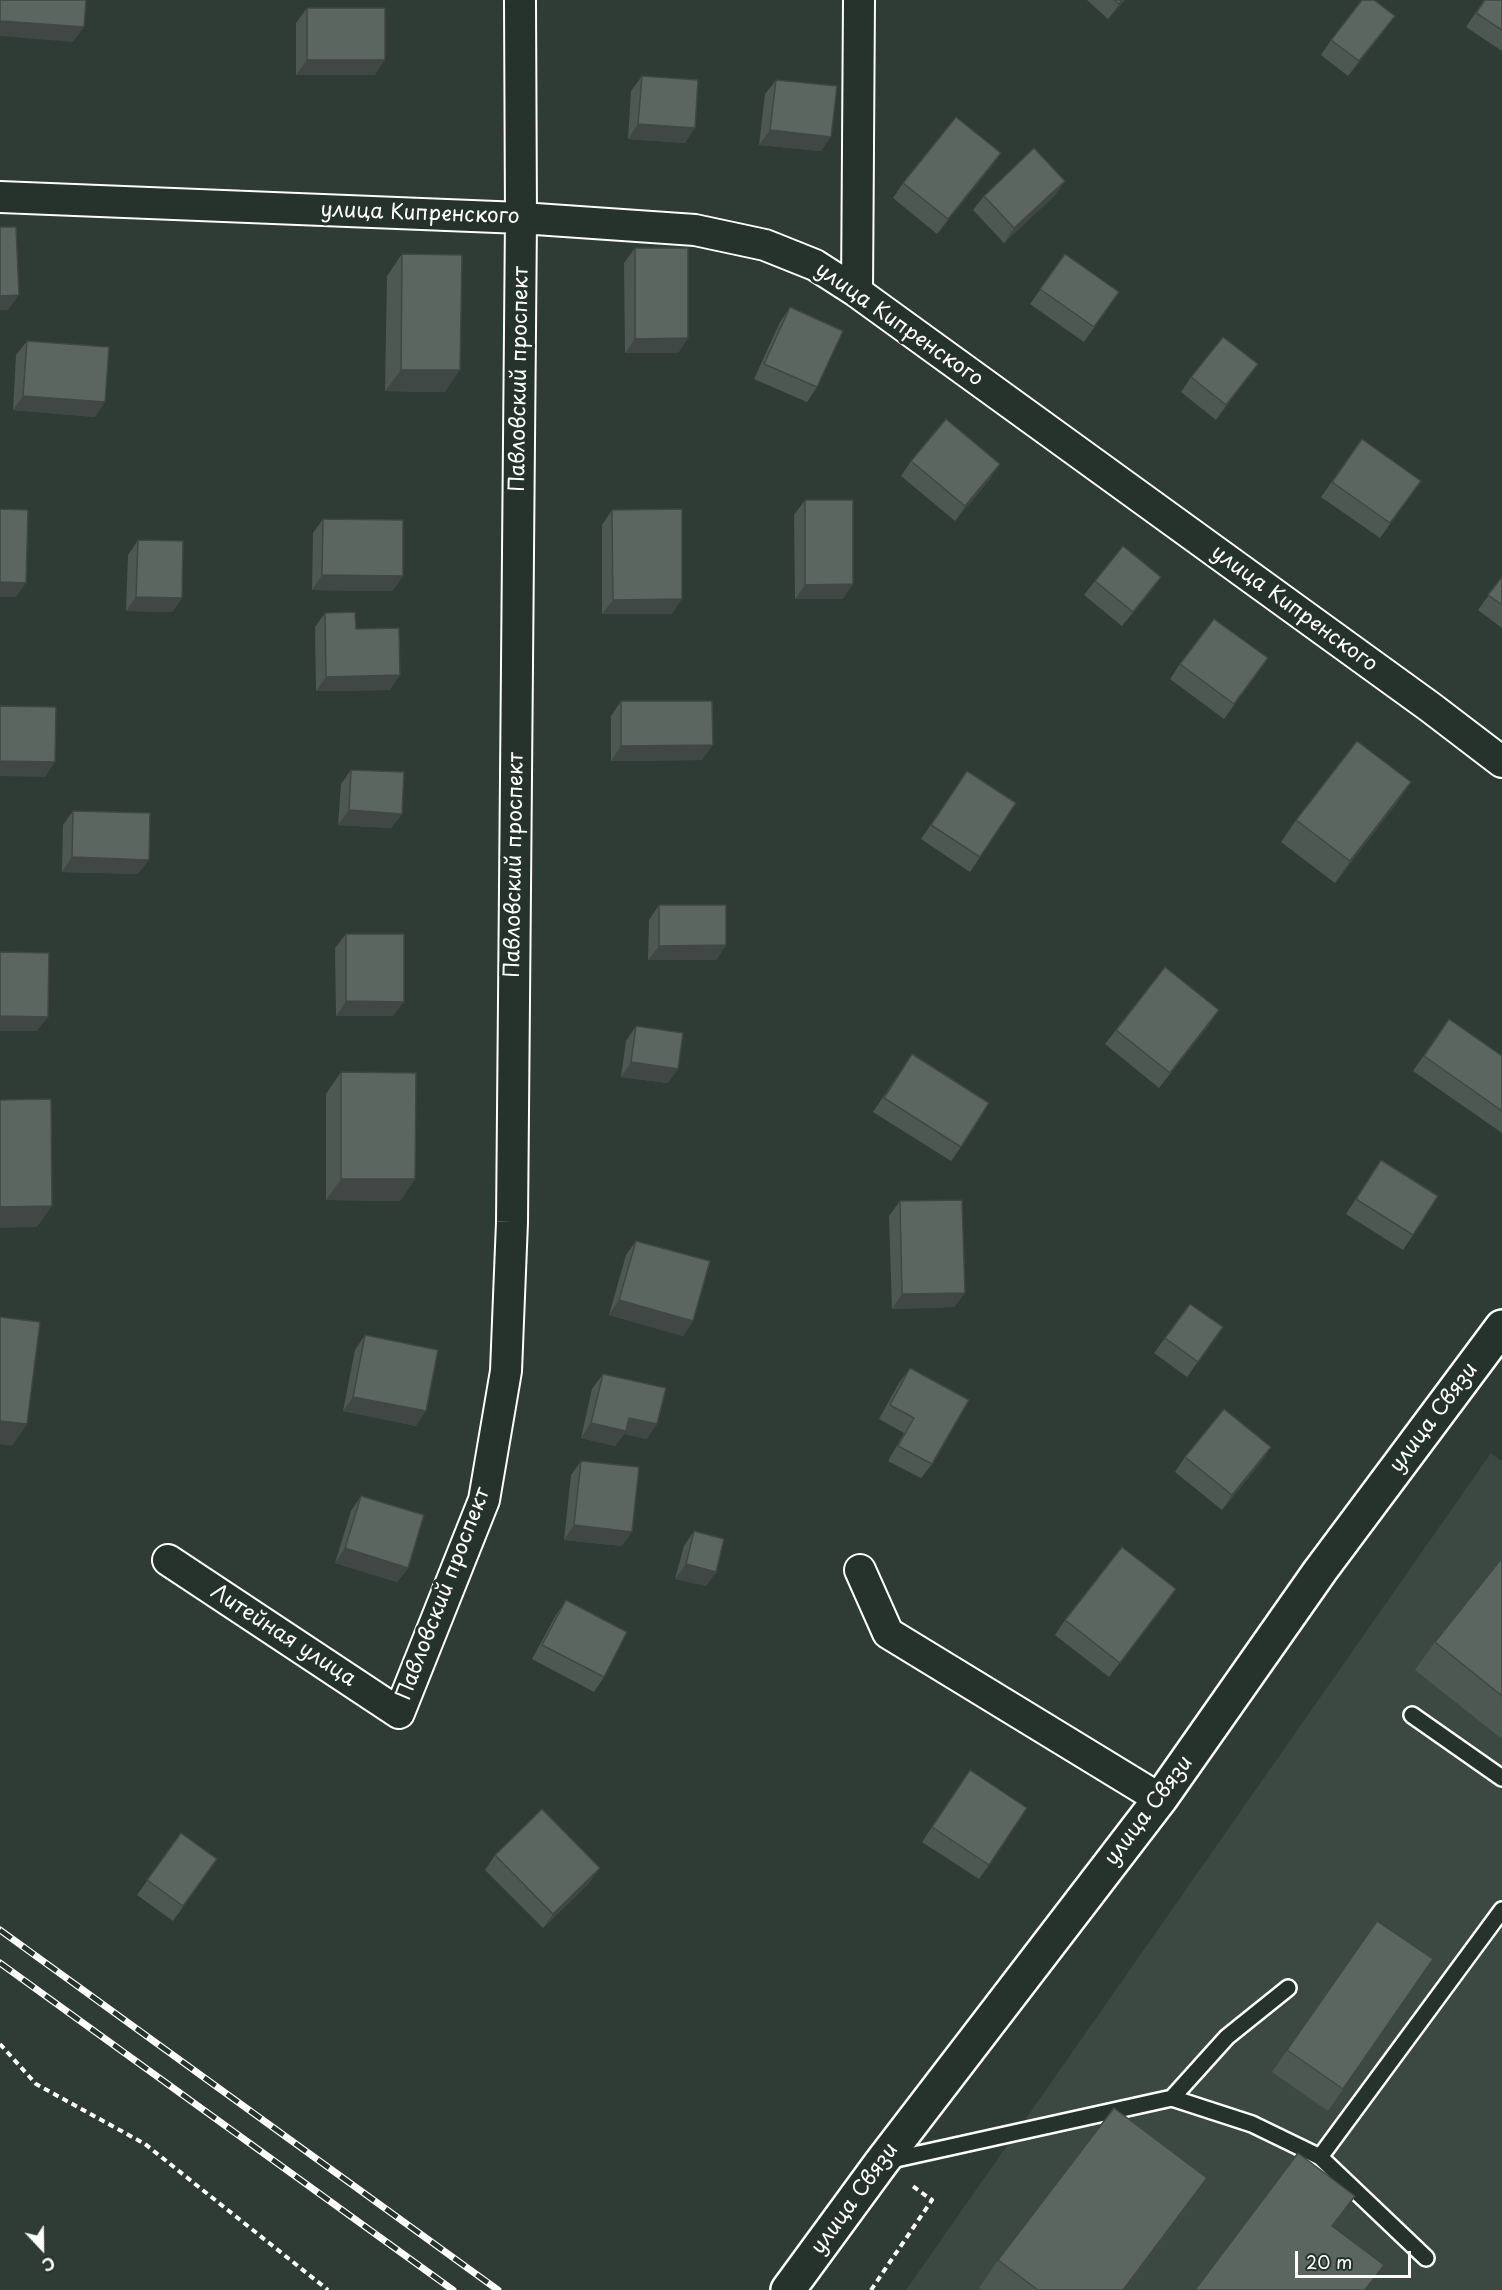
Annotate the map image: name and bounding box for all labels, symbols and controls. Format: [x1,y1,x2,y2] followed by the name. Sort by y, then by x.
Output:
[320,198,520,230] street label: улица Кипренского
[810,258,988,392] street label: улица Кипренского
[505,266,535,492] street label: Павловский проспект
[1206,540,1382,678] street label: улица Кипренского
[500,752,530,978] street label: Павловский проспект
[1384,1358,1484,1478] street label: улица Связи
[392,1484,496,1704] street label: Павловский проспект
[206,1580,360,1692] street label: Литейная улица
[1099,1751,1199,1871] street label: улица Связи
[806,2139,904,2259] street label: улица Связи
[12,2218,72,2278] north arrow
[1298,2239,1414,2277] scale bar
[1306,2248,1352,2275] text: 20 m
[39,2251,59,2278] text: С

